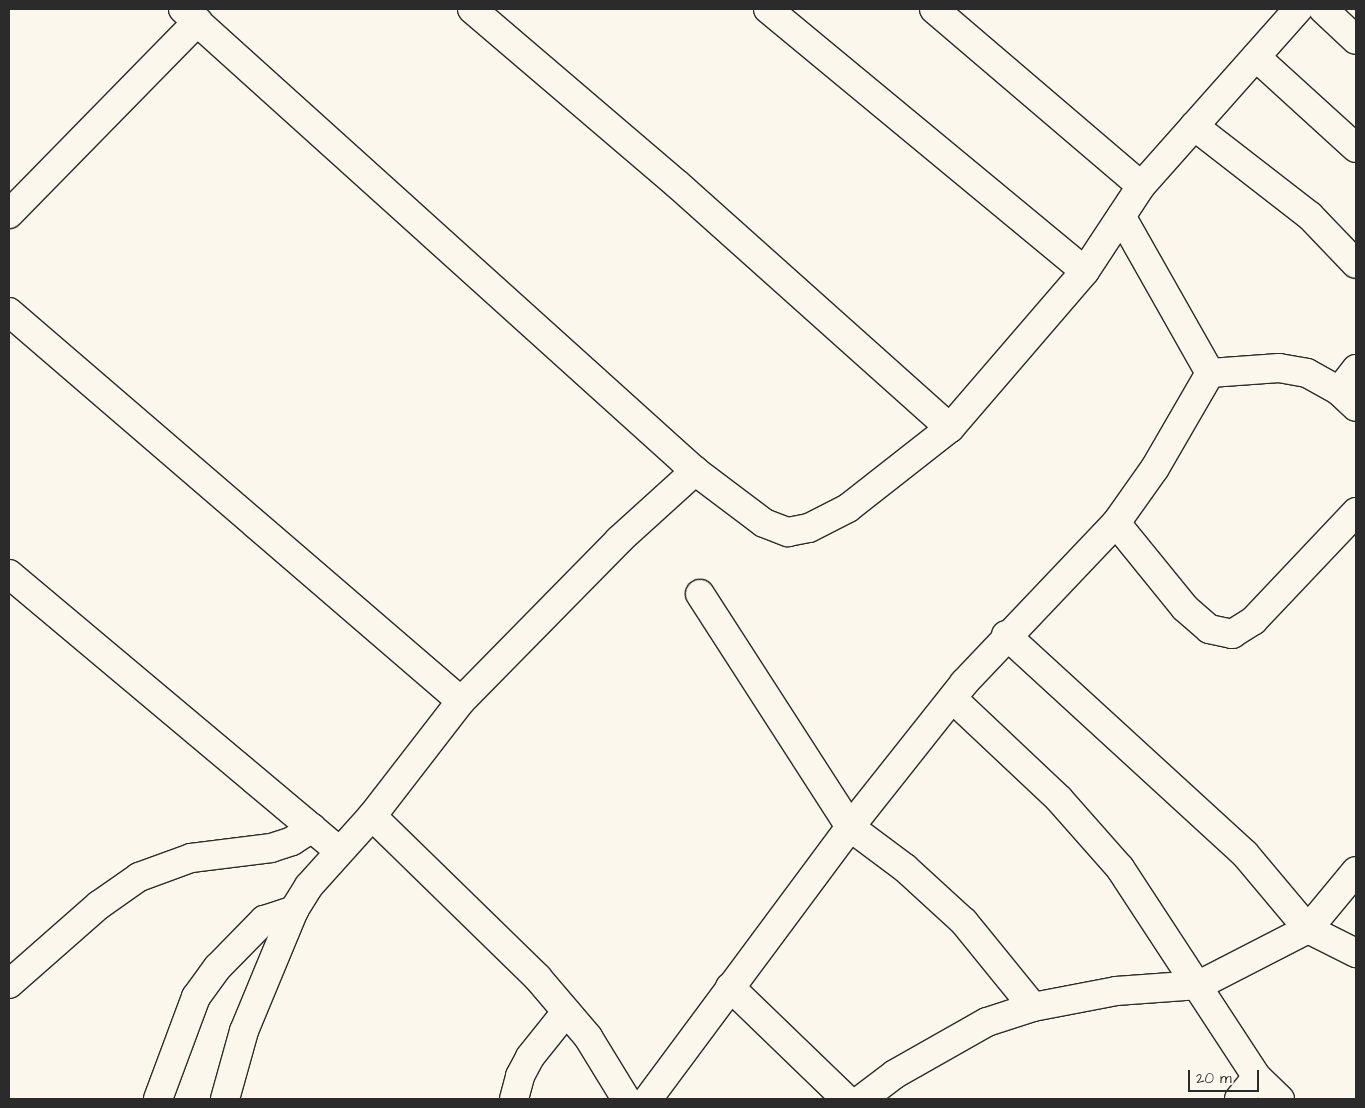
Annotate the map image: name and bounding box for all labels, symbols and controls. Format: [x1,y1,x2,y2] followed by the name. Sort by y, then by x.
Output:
[1190,1060,1261,1092] scale bar
[1196,1068,1232,1089] text: 20 m

